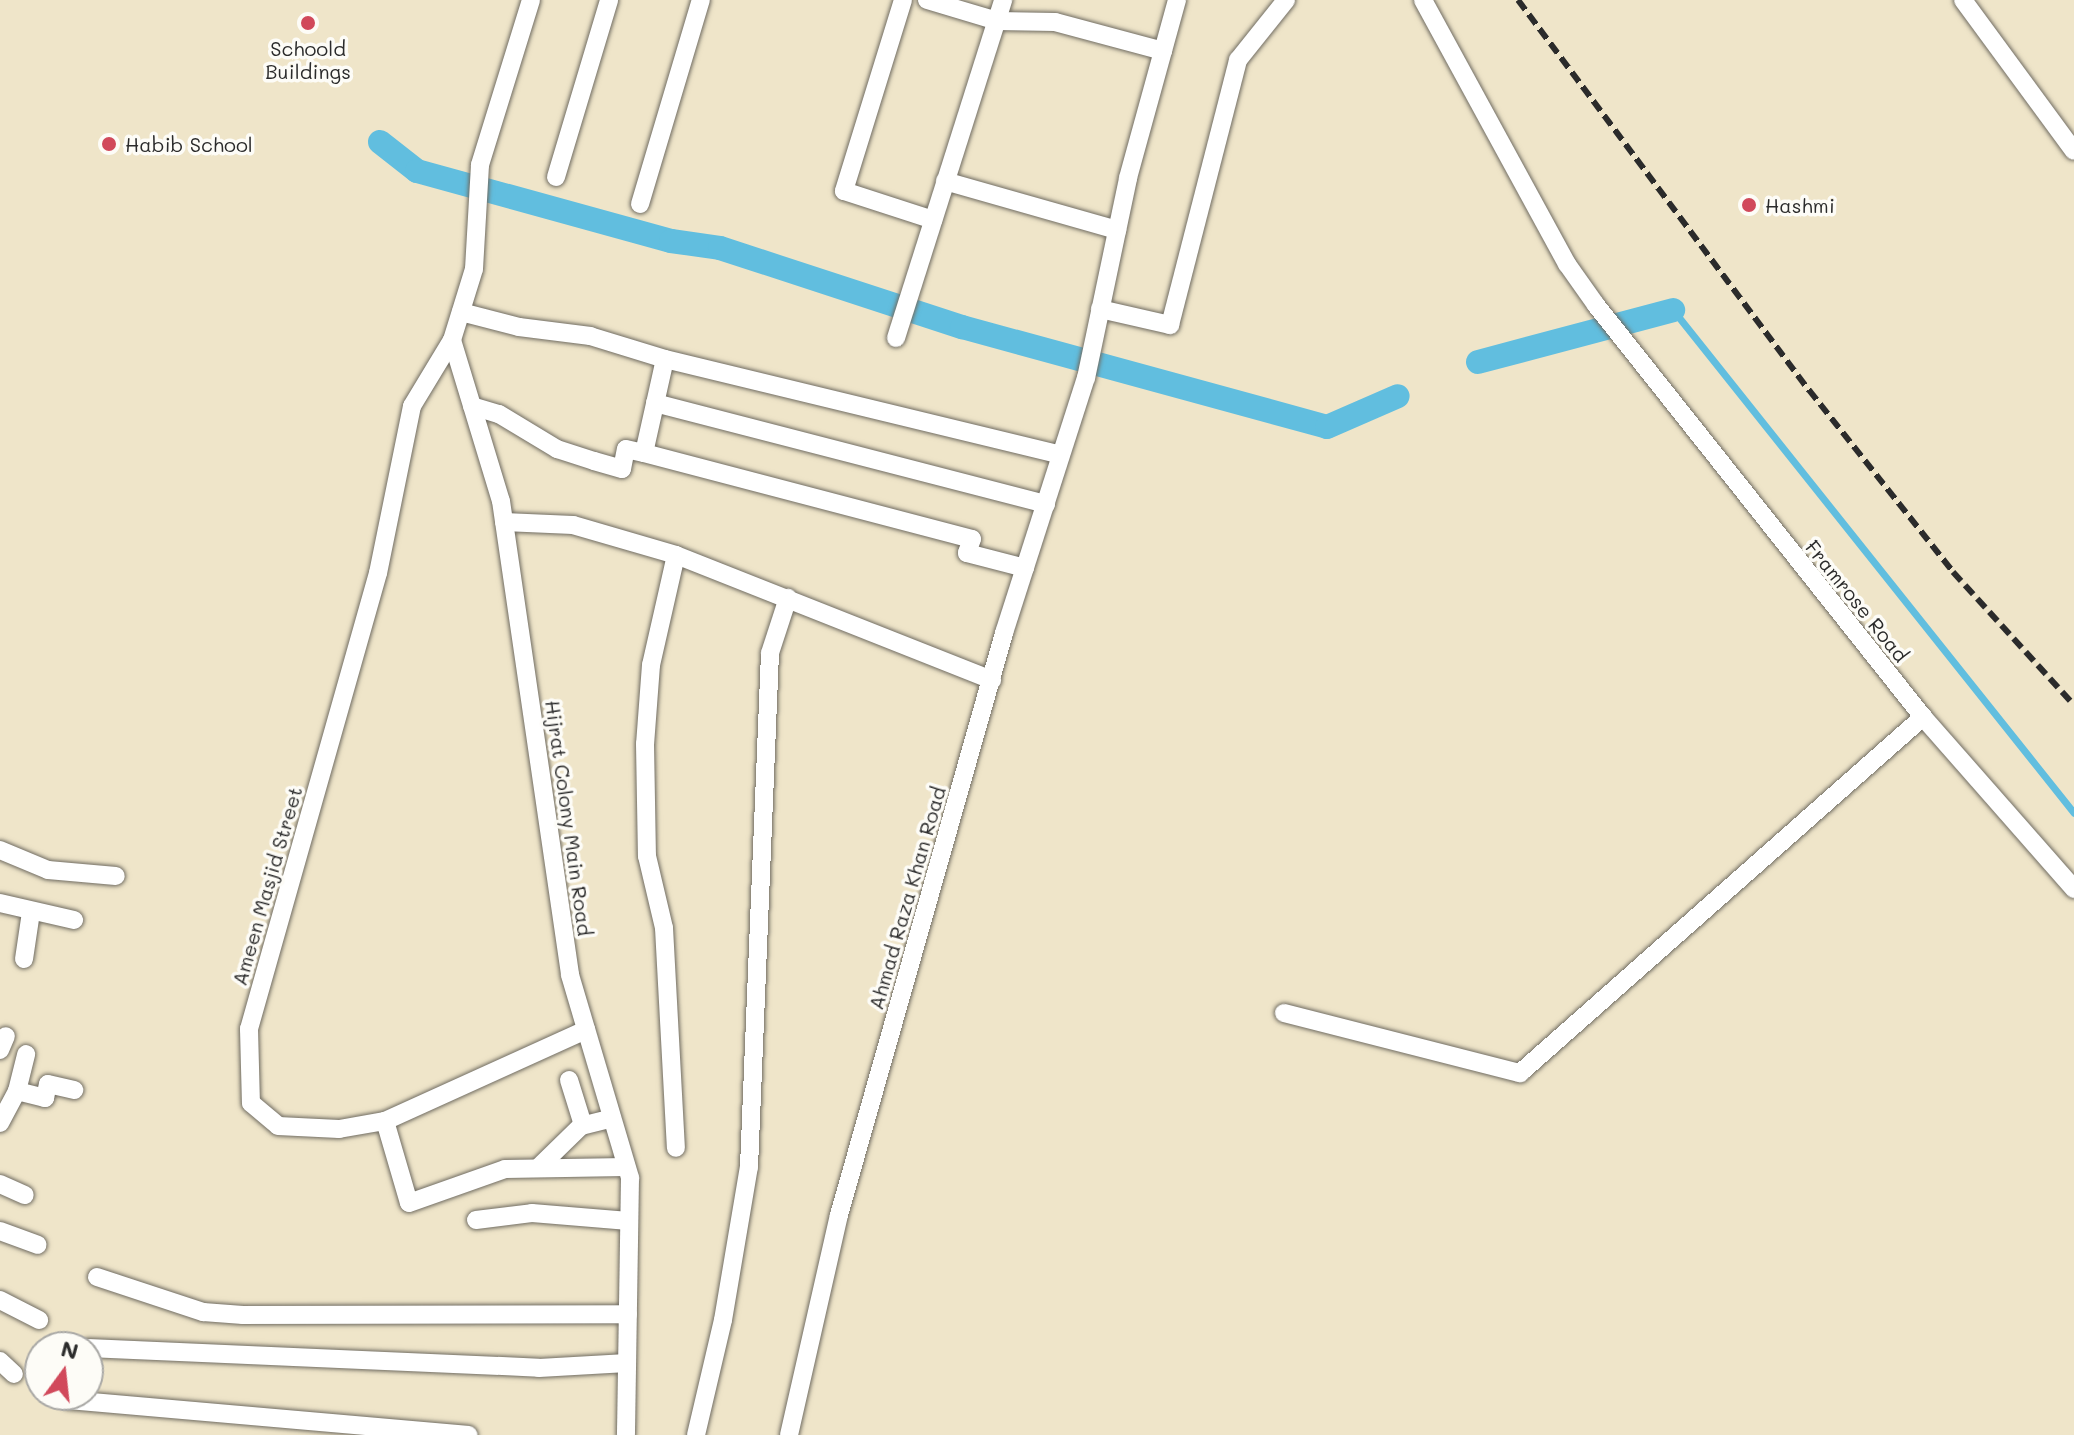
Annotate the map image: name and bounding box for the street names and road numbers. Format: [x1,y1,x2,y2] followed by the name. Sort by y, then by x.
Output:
[1801,535,1913,667] street label: Framrose Road
[541,699,597,937] street label: Hijrat Colony Main Road
[227,784,307,988] street label: Ameen Masjid Street
[864,784,950,1012] street label: Ahmad Raza Khan Road

